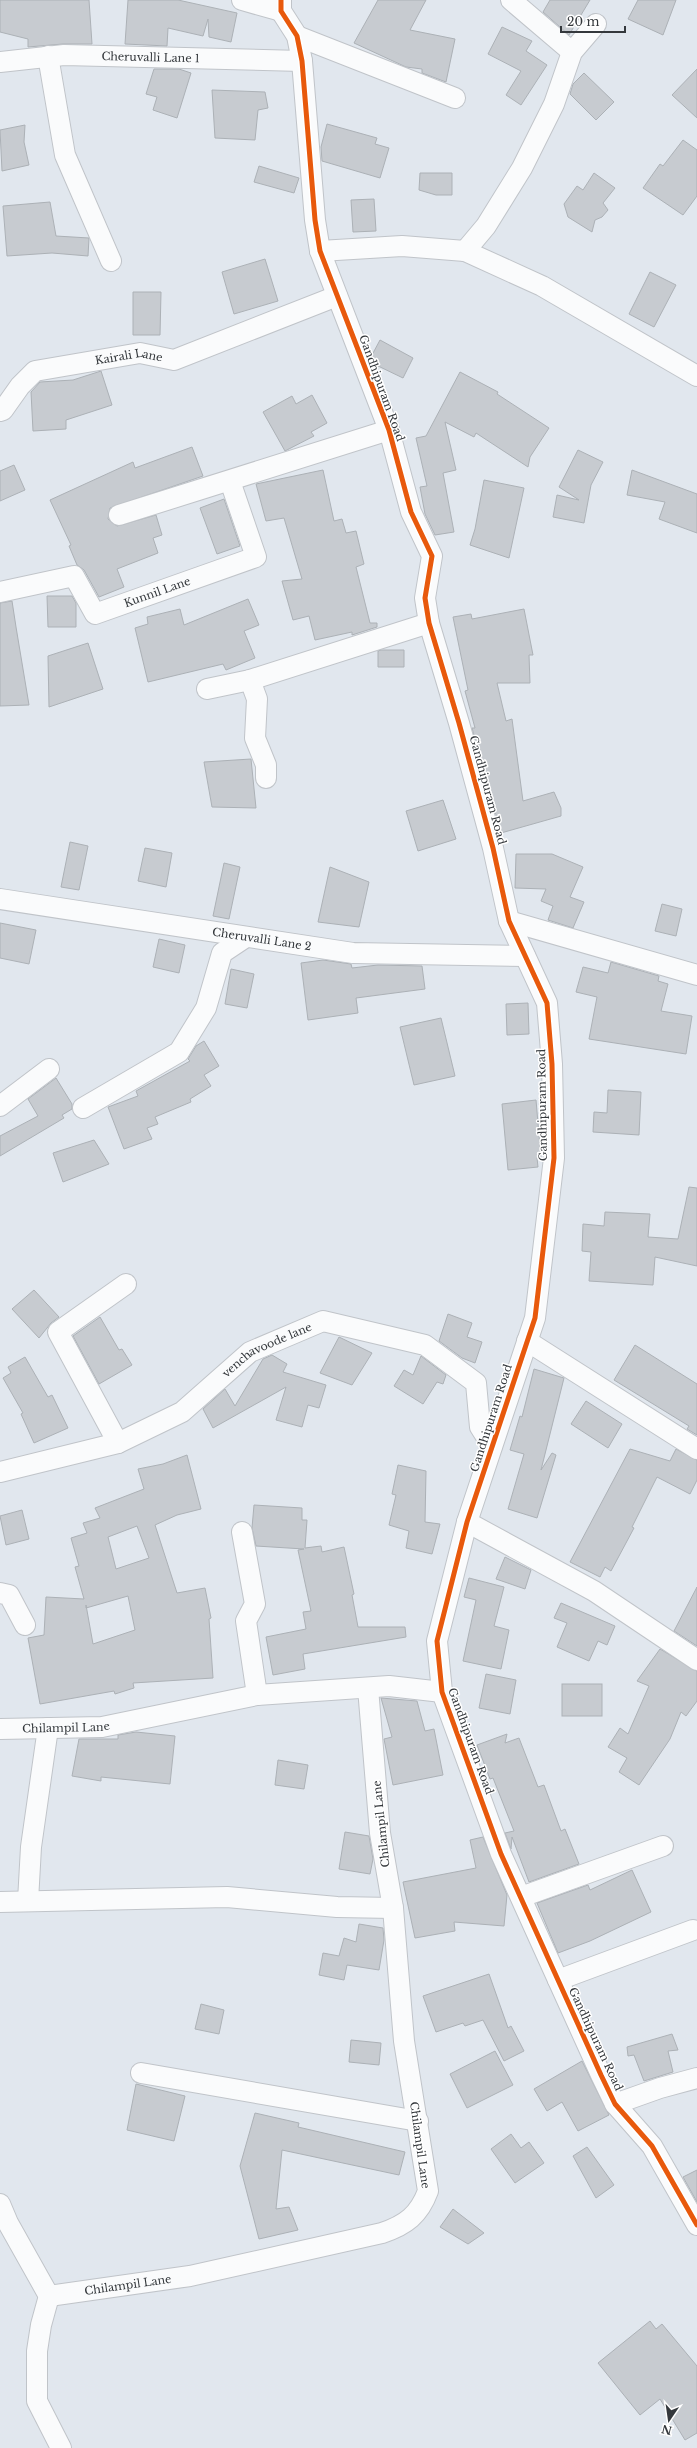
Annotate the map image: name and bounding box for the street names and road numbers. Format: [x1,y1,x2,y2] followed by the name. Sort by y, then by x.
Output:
[101,49,200,65] street label: Cheruvalli Lane 1
[356,333,408,444] street label: Gandhipuram Road
[94,346,164,368] street label: Kairali Lane
[122,574,192,610] street label: Kunnil Lane
[467,734,509,847] street label: Gandhipuram Road
[211,925,313,954] street label: Cheruvalli Lane 2
[534,1048,550,1161] street label: Gandhipuram Road
[219,1320,314,1380] street label: venchavoode lane
[467,1362,515,1474] street label: Gandhipuram Road
[445,1686,497,1797] street label: Gandhipuram Road
[22,1719,111,1736] street label: Chilampil Lane
[369,1780,393,1868] street label: Chilampil Lane
[566,1985,626,2093] street label: Gandhipuram Road
[407,2101,433,2189] street label: Chilampil Lane
[83,2272,172,2298] street label: Chilampil Lane

